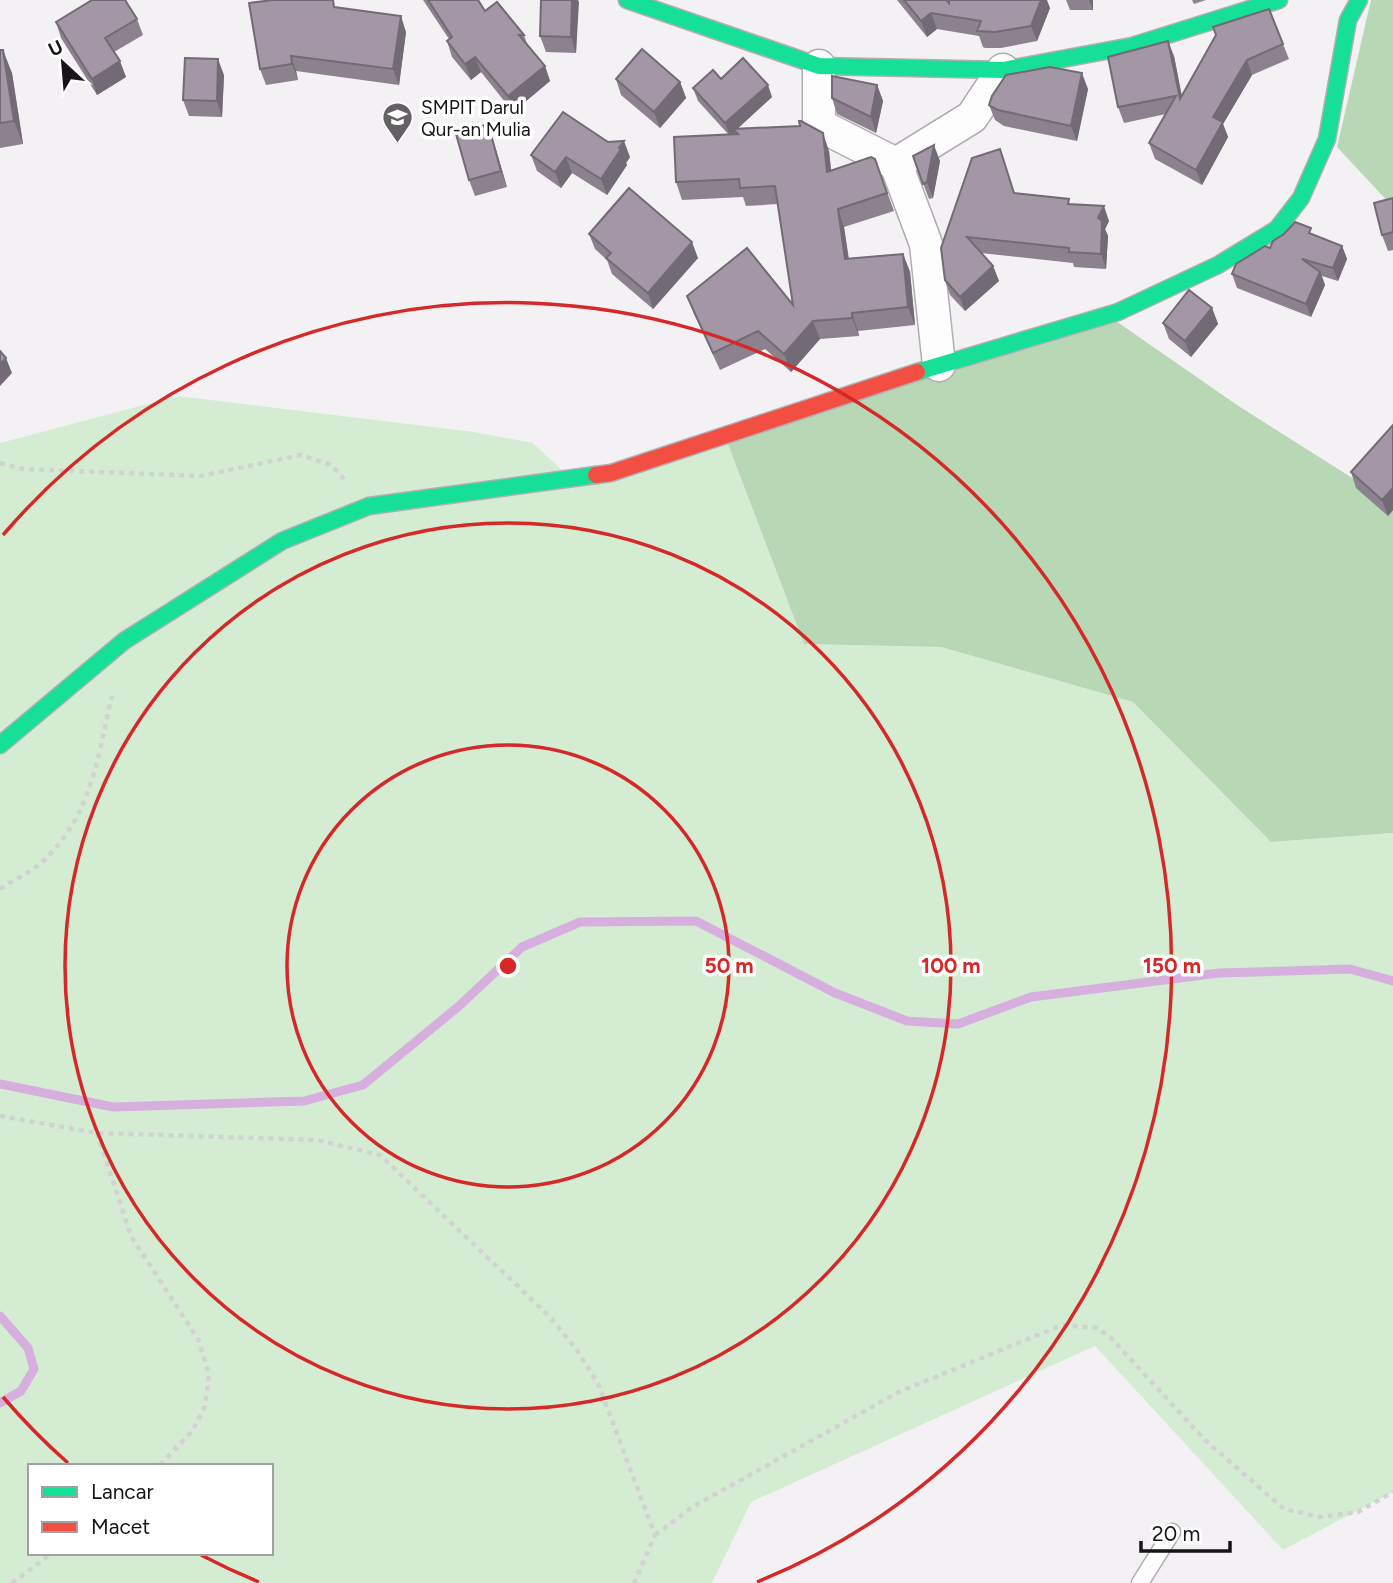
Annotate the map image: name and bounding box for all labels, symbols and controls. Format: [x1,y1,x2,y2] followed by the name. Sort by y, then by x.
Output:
[28,28,98,98] north arrow
[45,35,67,61] text: U
[421,96,531,141] place label: SMPIT Darul Qur-an Mulia
[381,101,415,145] school or university icon: SMPIT Darul Qur-an Mulia
[704,953,754,978] text: 50 m
[921,953,981,978] text: 100 m
[1143,953,1201,978] text: 150 m
[496,954,520,978] centre of rings
[28,1464,273,1555] legend
[91,1479,154,1504] text: Lancar
[1141,1510,1230,1554] scale bar
[91,1514,150,1539] text: Macet
[1152,1521,1200,1546] text: 20 m

